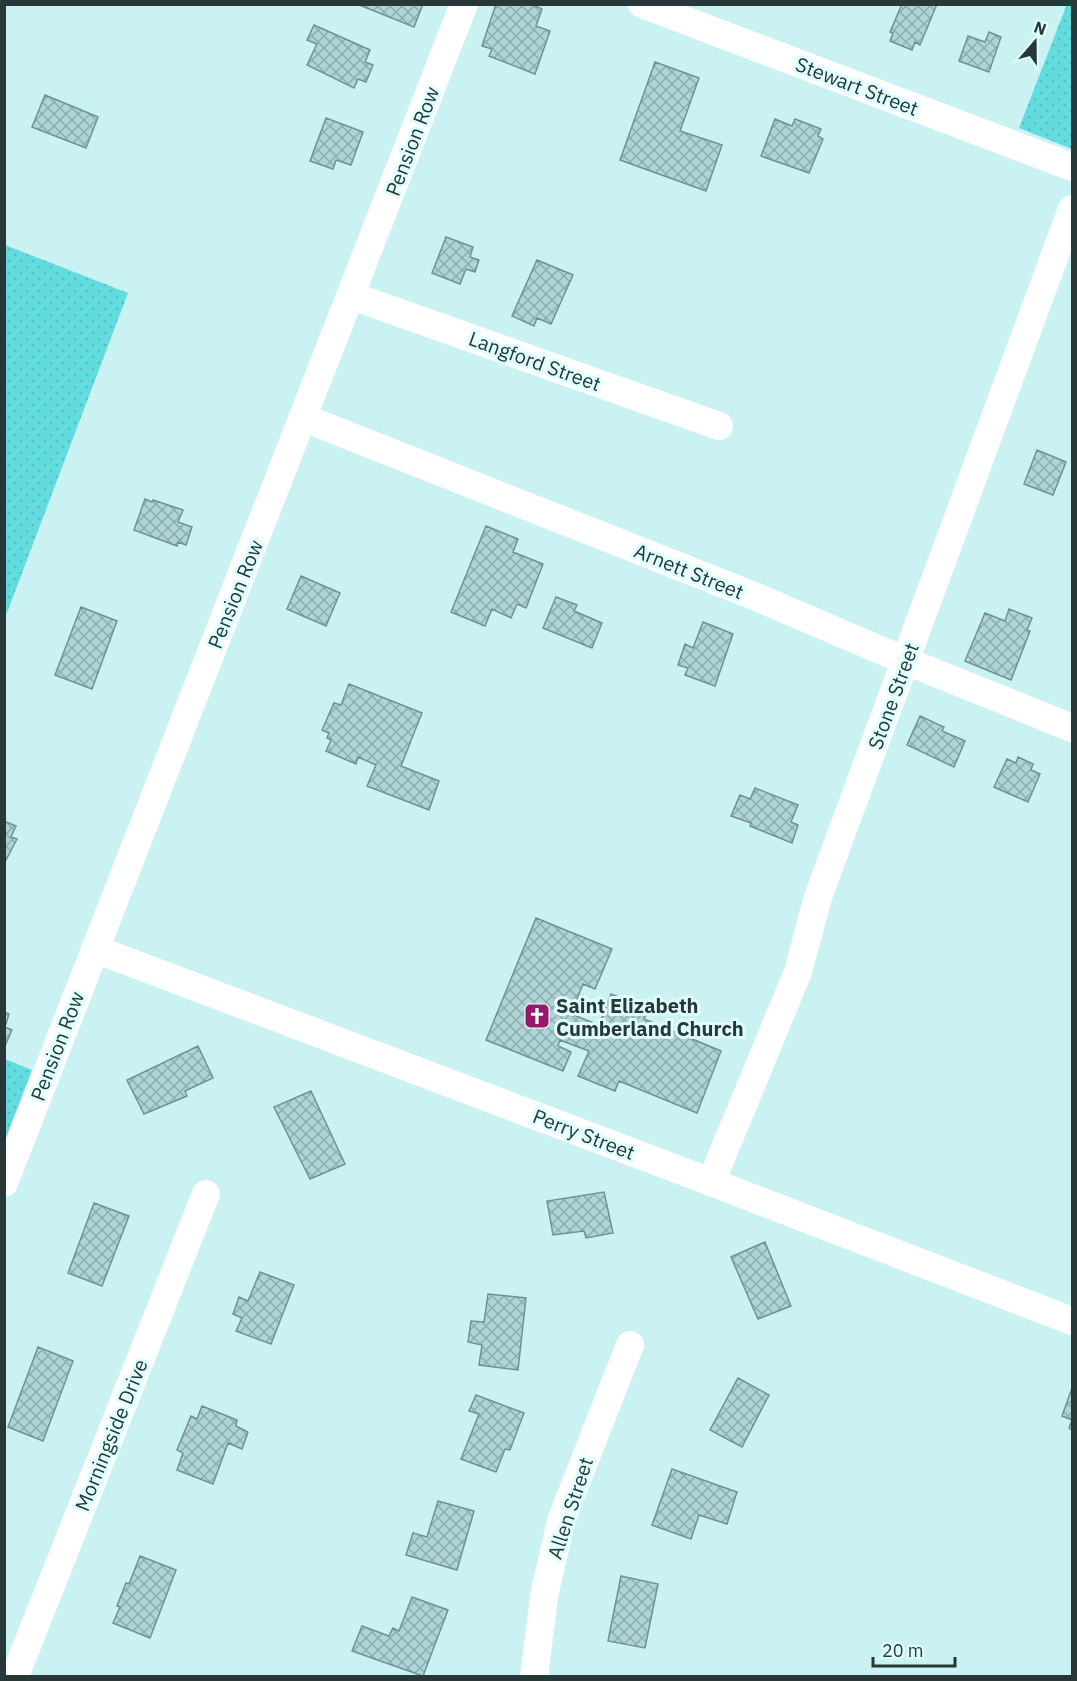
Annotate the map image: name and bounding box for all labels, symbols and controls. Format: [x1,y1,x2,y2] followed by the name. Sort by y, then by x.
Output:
[1005,12,1065,72] north arrow
[1031,17,1049,39] text: N
[792,50,922,122] street label: Stewart Street
[379,82,445,200] street label: Pension Row
[465,325,605,397] street label: Langford Street
[201,536,269,652] street label: Pension Row
[630,537,748,605] street label: Arnett Street
[861,639,925,753] street label: Stone Street
[24,987,90,1105] street label: Pension Row
[556,992,744,1042] place label: Saint Elizabeth Cumberland Church
[522,1001,552,1031] church icon: Saint Elizabeth Cumberland Church
[529,1102,639,1166] street label: Perry Street
[68,1355,154,1515] street label: Morningside Drive
[541,1454,599,1562] street label: Allen Street
[873,1630,956,1668] scale bar
[882,1639,924,1662] text: 20 m

